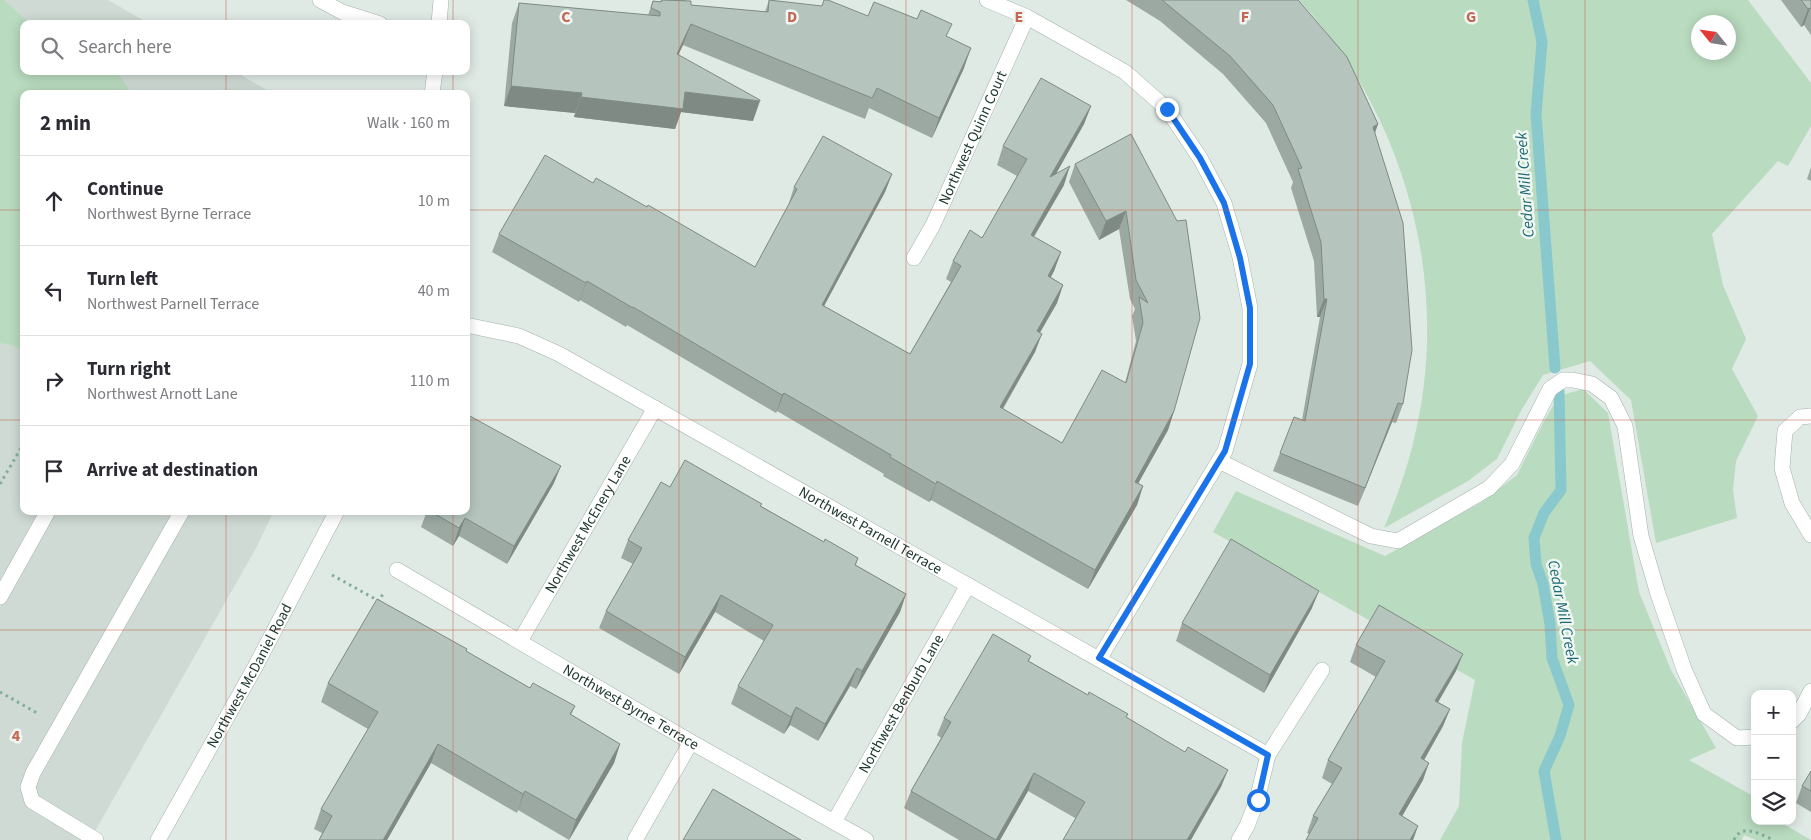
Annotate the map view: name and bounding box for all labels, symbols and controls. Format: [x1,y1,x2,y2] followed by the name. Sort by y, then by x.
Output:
[561,6,571,28] text: C
[787,6,797,28] text: D
[1015,6,1023,28] text: E
[1241,6,1249,28] text: F
[1466,6,1476,28] text: G
[1691,15,1736,60] north arrow
[20,20,470,75] search box
[38,34,66,62] icon: search
[78,34,172,61] text: Search here
[933,67,1012,208] street label: Northwest Quinn Court
[1156,98,1179,121] route end
[40,108,91,138] text: 2 min
[367,112,450,134] text: Walk · 160 m
[1510,131,1540,238] water label: Cedar Mill Creek
[87,176,164,203] text: Continue
[40,187,68,215] icon: ahead
[418,190,450,212] text: 10 m
[87,203,251,225] text: Northwest Byrne Terrace
[87,266,158,293] text: Turn left
[40,277,68,305] icon: left
[418,280,450,302] text: 40 m
[87,293,259,315] text: Northwest Parnell Terrace
[87,356,171,383] text: Turn right
[40,367,68,395] icon: right
[410,370,450,392] text: 110 m
[87,383,238,405] text: Northwest Arnott Lane
[539,451,636,597] street label: Northwest McEnery Lane
[40,457,68,485] icon: arrive
[87,457,258,484] text: Arrive at destination
[795,481,946,579] street label: Northwest Parnell Terrace
[1542,558,1584,666] water label: Cedar Mill Creek
[201,600,297,752] street label: Northwest McDaniel Road
[853,630,949,777] street label: Northwest Benburb Lane
[559,659,703,755] street label: Northwest Byrne Terrace
[1751,690,1796,825] map controls
[1751,690,1796,735] button: +
[12,725,21,747] text: 4
[1751,735,1796,780] button: −
[1751,780,1796,825] button: layers
[1247,789,1270,812] route start

